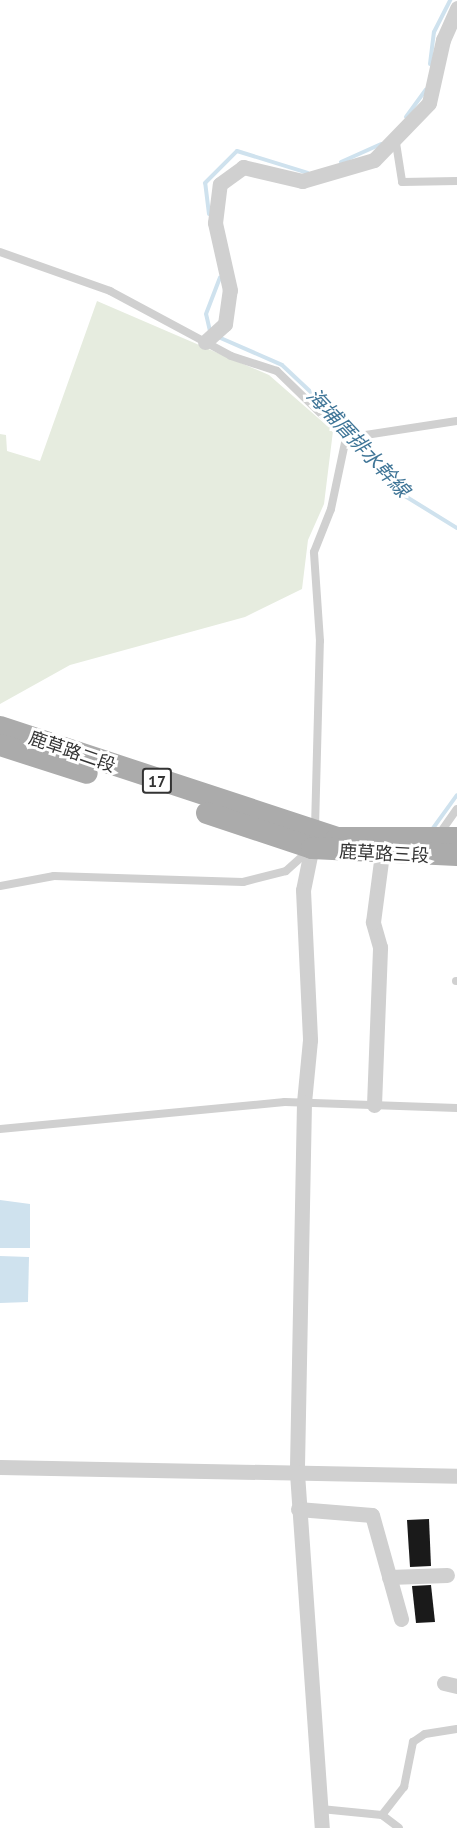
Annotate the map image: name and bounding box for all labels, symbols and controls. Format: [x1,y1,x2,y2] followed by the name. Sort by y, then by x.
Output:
[301,384,415,502] water label: 海埔厝排水幹線
[26,727,118,777] street label: 鹿草路二段
[140,768,174,794] road number: 17
[338,841,430,867] street label: 鹿草路三段

